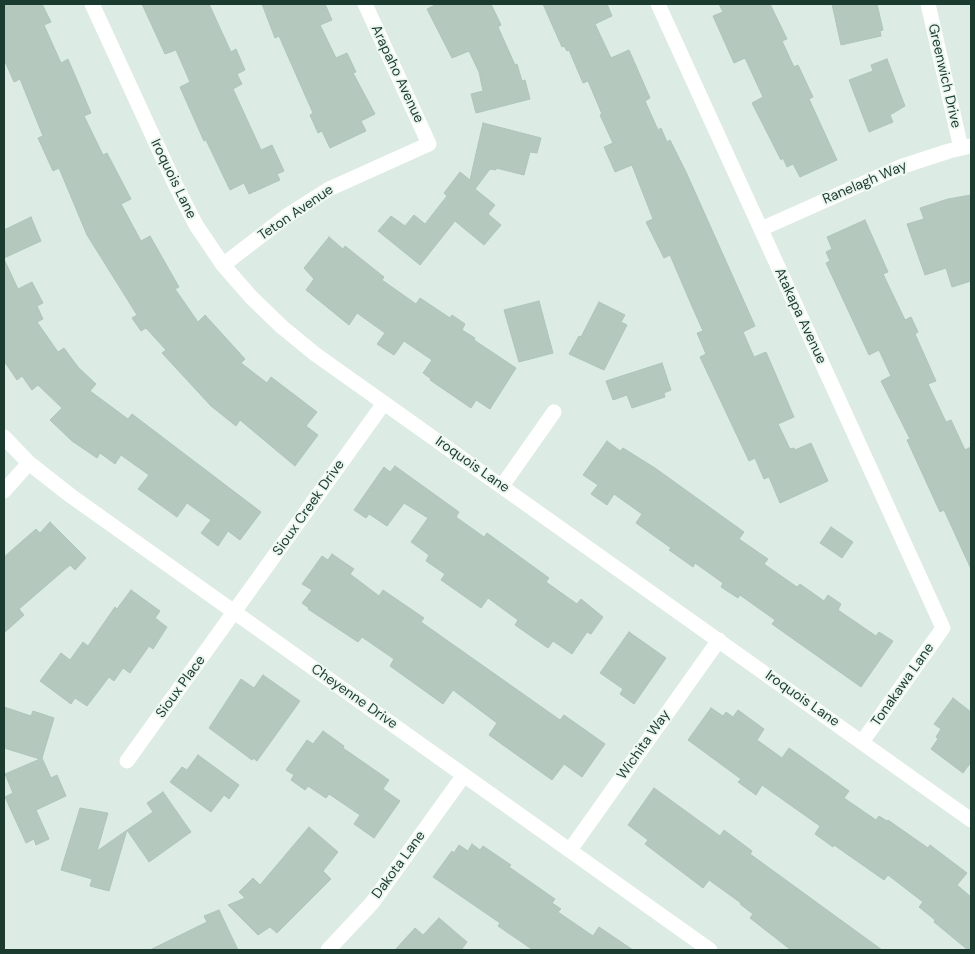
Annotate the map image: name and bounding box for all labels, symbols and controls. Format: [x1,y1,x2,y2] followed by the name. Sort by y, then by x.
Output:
[367,22,427,126] street label: Arapaho Avenue
[924,22,964,130] street label: Greenwich Drive
[146,136,200,222] street label: Iroquois Lane
[820,158,910,208] street label: Ranelagh Way
[255,182,337,244] street label: Teton Avenue
[770,265,830,367] street label: Atakapa Avenue
[432,433,512,497] street label: Iroquois Lane
[270,457,348,559] street label: Sioux Creek Drive
[868,640,938,730] street label: Tonakawa Lane
[153,652,209,722] street label: Sioux Place
[308,661,400,733] street label: Cheyenne Drive
[762,667,842,731] street label: Iroquois Lane
[614,707,674,783] street label: Wichita Way
[369,828,429,902] street label: Dakota Lane

